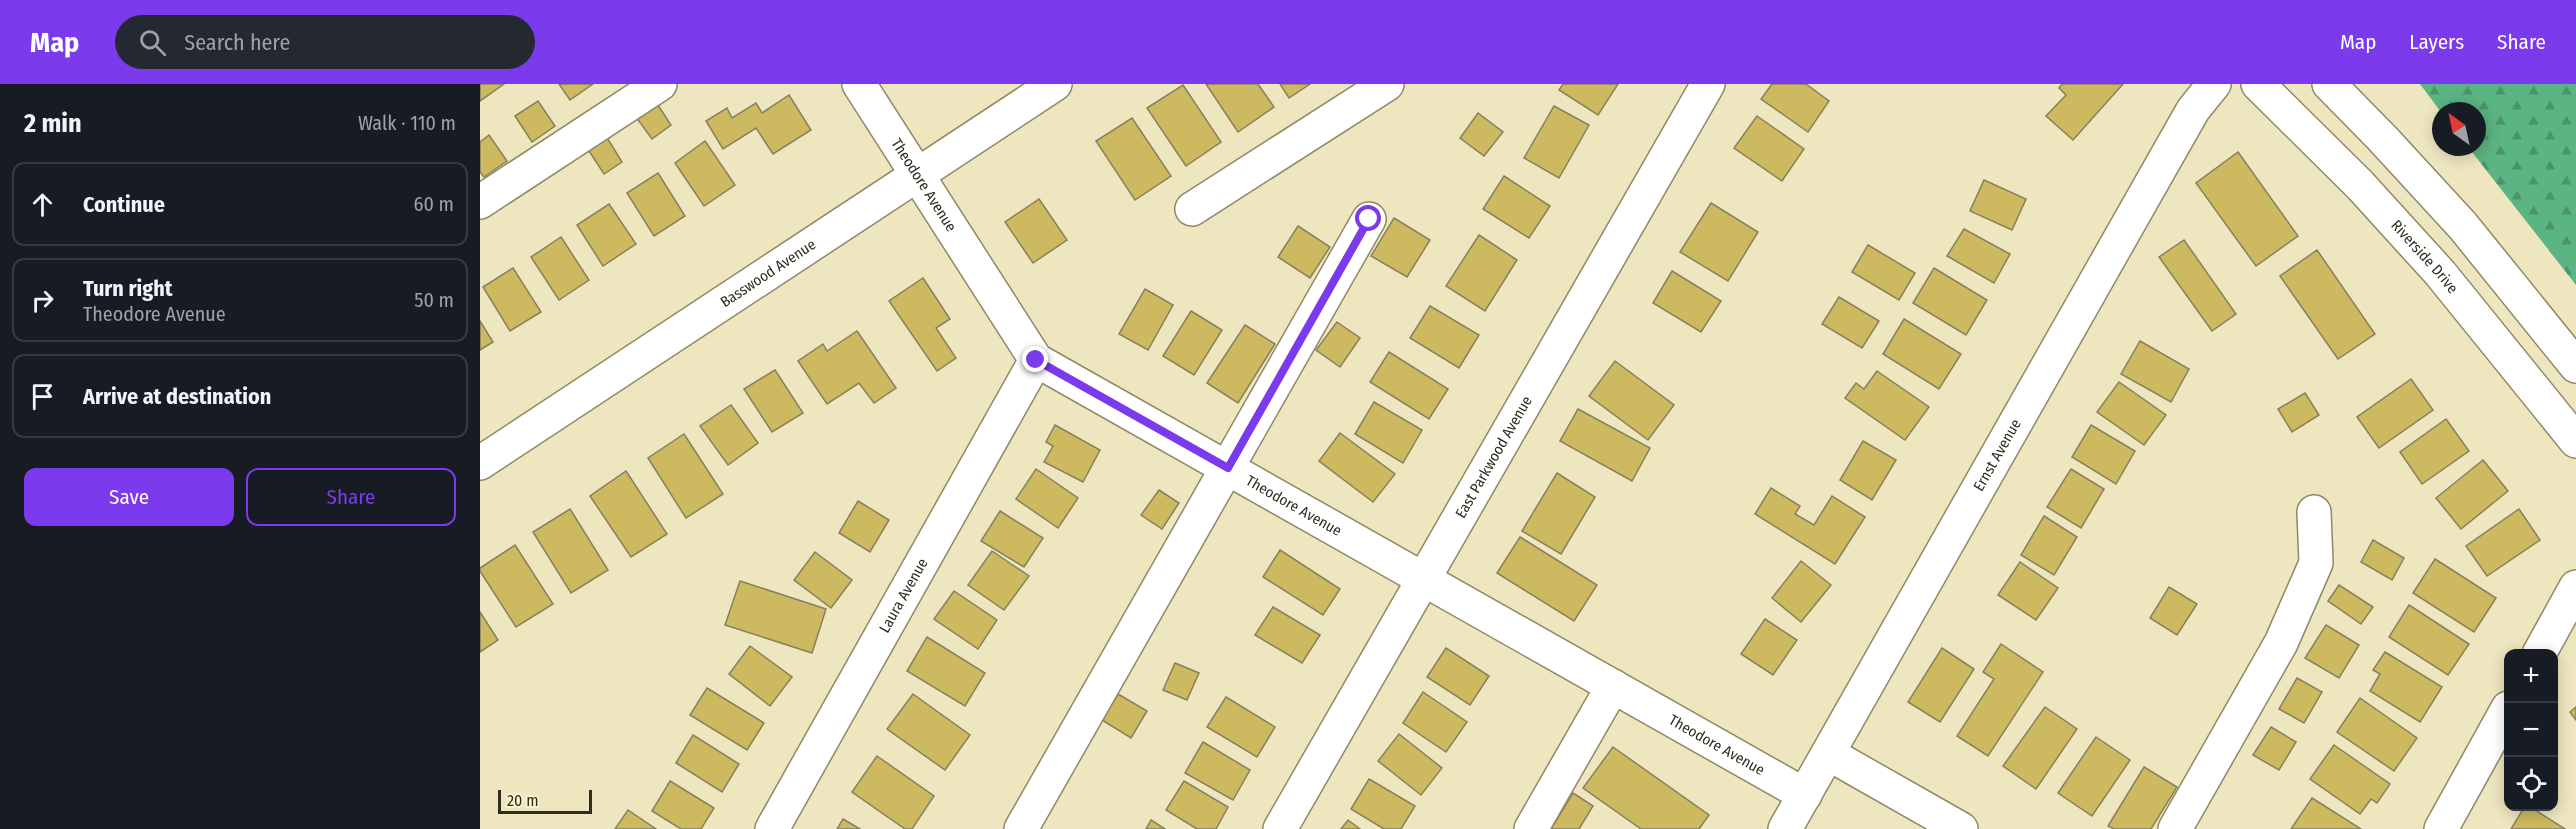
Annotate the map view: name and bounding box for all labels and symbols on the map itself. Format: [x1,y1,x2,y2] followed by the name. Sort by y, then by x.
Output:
[2432,102,2486,156] north arrow
[887,135,960,235] street label: Theodore Avenue
[1355,205,1381,231] route start
[2387,216,2462,297] street label: Riverside Drive
[717,235,819,311] street label: Basswood Avenue
[1022,346,1048,372] route end
[1452,393,1536,521] street label: East Parkwood Avenue
[1970,416,2025,494] street label: Ernst Avenue
[1243,472,1345,540] street label: Theodore Avenue
[875,555,932,636] street label: Laura Avenue
[1666,711,1768,779] street label: Theodore Avenue
[498,787,592,814] scale bar

